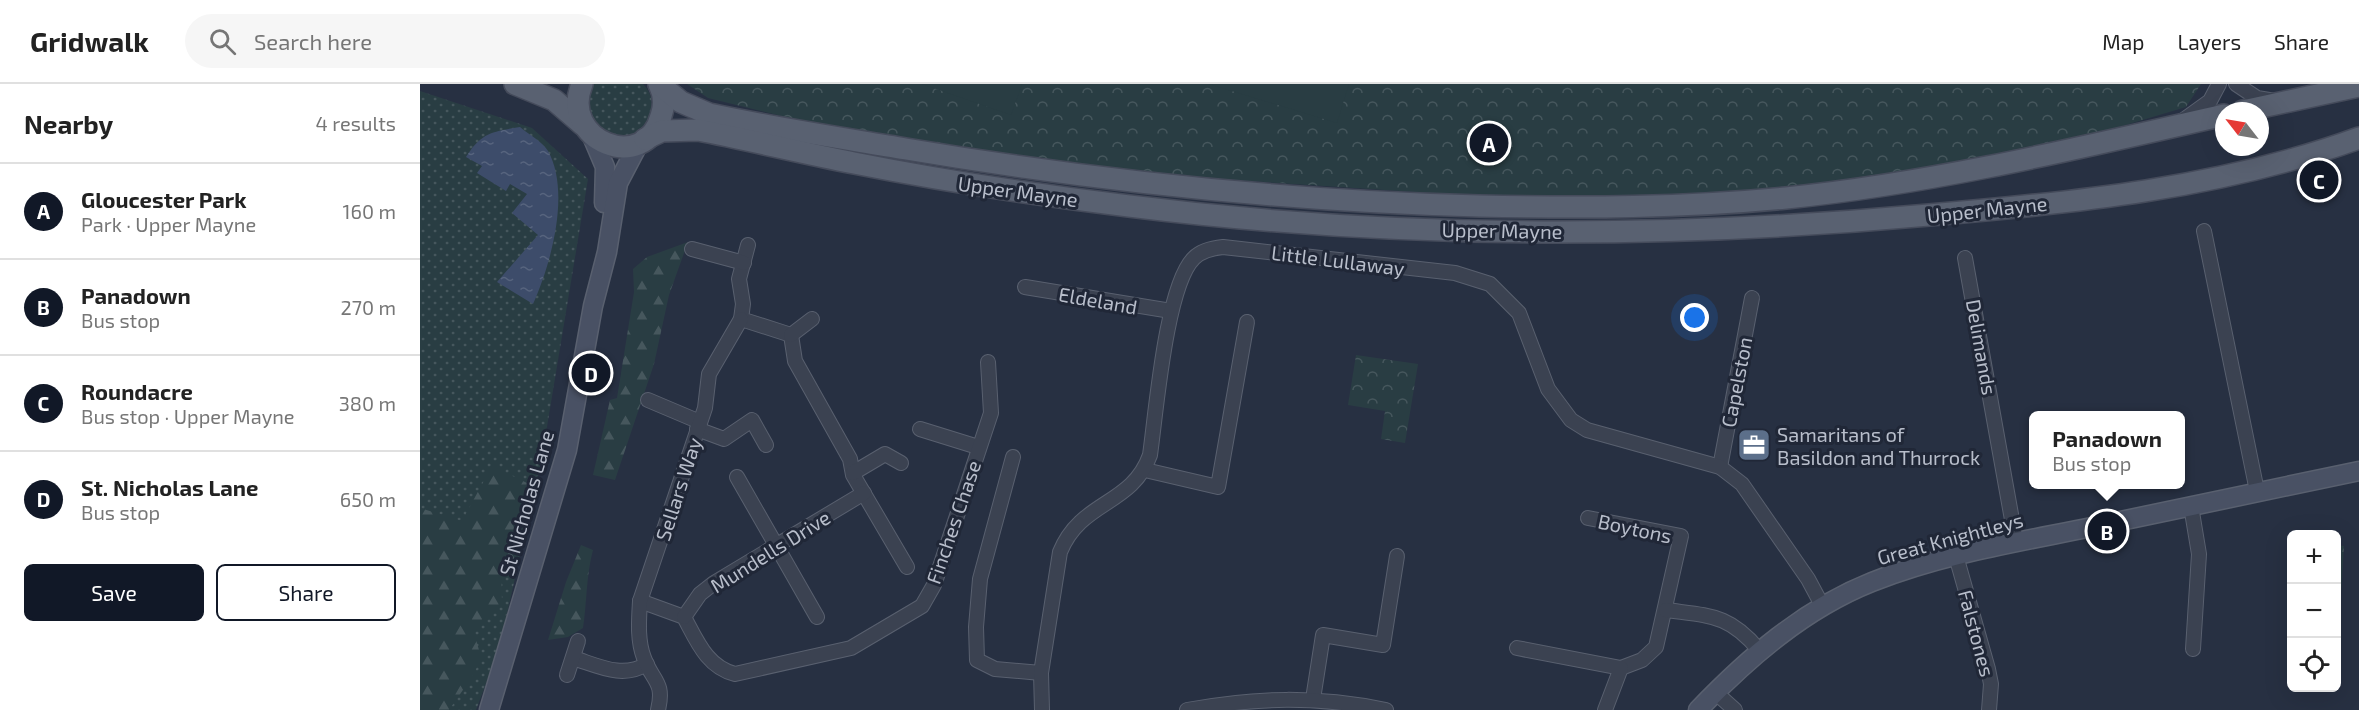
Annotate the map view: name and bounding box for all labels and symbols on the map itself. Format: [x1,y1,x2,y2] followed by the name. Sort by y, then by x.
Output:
[2215,102,2269,156] north arrow
[1470,120,1508,166] pin: A
[2300,158,2338,202] pin: C
[957,171,1079,211] street label: Upper Mayne
[1926,191,2048,227] street label: Upper Mayne
[1441,217,1563,243] street label: Upper Mayne
[1270,240,1406,280] street label: Little Lullaway
[1057,281,1139,319] street label: Eldeland
[1962,297,2002,397] street label: Delimands
[1680,303,1709,332] your location
[1715,335,1757,429] street label: Capelston
[572,350,610,396] pin: D
[1777,422,1980,469] place label: Samaritans of Basildon and Thurrock
[1736,427,1772,463] office icon: Samaritans of Basildon and Thurrock
[494,428,558,578] street label: St Nicholas Lane
[650,434,706,544] street label: Sellars Way
[921,457,985,587] street label: Finches Chase
[706,505,834,597] street label: Mundells Drive
[1874,507,2026,569] street label: Great Knightleys
[1596,508,1674,548] street label: Boytons
[2088,508,2126,554] pin: B
[1954,587,2000,679] street label: Falstones

